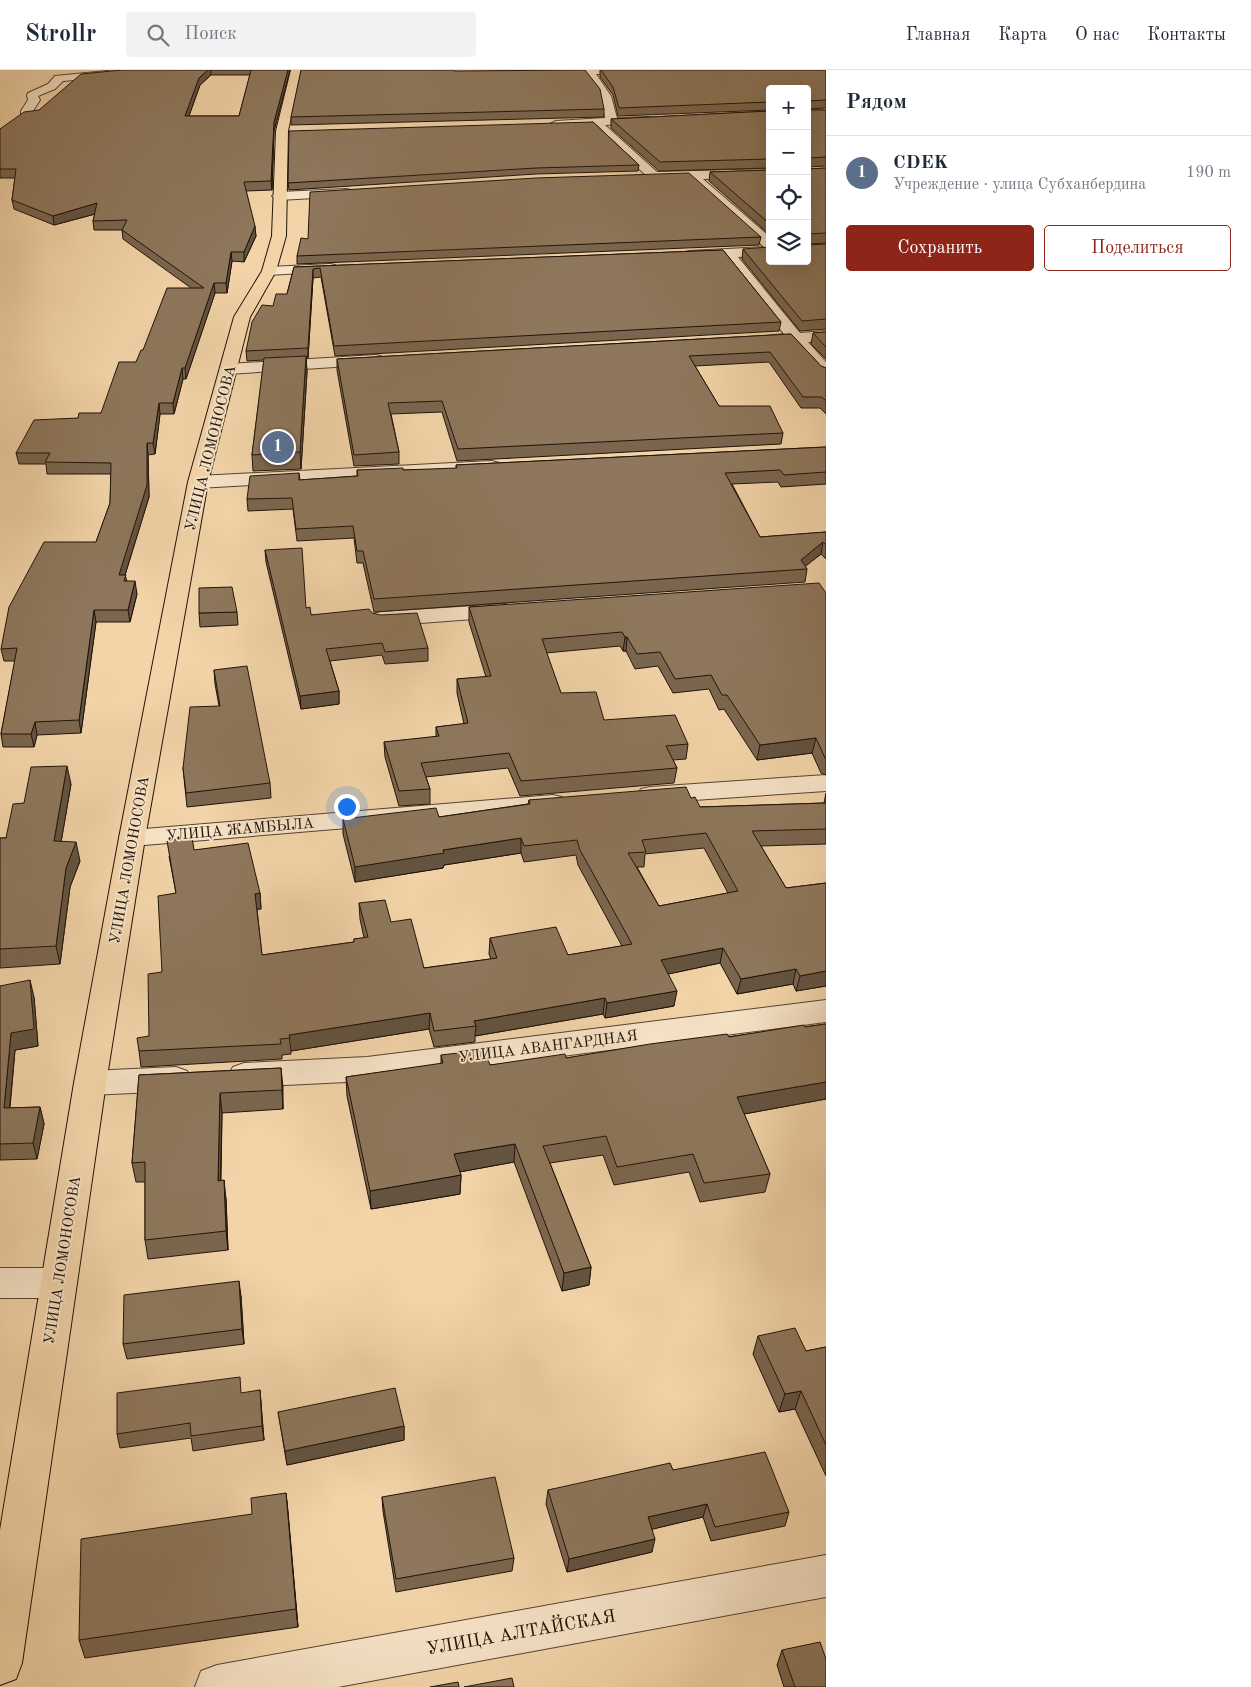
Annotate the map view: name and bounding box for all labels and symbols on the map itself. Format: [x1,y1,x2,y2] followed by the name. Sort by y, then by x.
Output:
[184,363,239,533] street label: УЛИЦА ЛОМОНОСОВА
[262,428,294,466] pin: 1
[108,774,153,946] street label: УЛИЦА ЛОМОНОСОВА
[334,794,360,820] your location
[165,817,315,844] street label: УЛИЦА ЖАМБЫЛА
[458,1029,639,1066] street label: УЛИЦА АВАНГАРДНАЯ
[43,1174,84,1346] street label: УЛИЦА ЛОМОНОСОВА
[424,1604,617,1658] street label: УЛИЦА АЛТАЙСКАЯ

